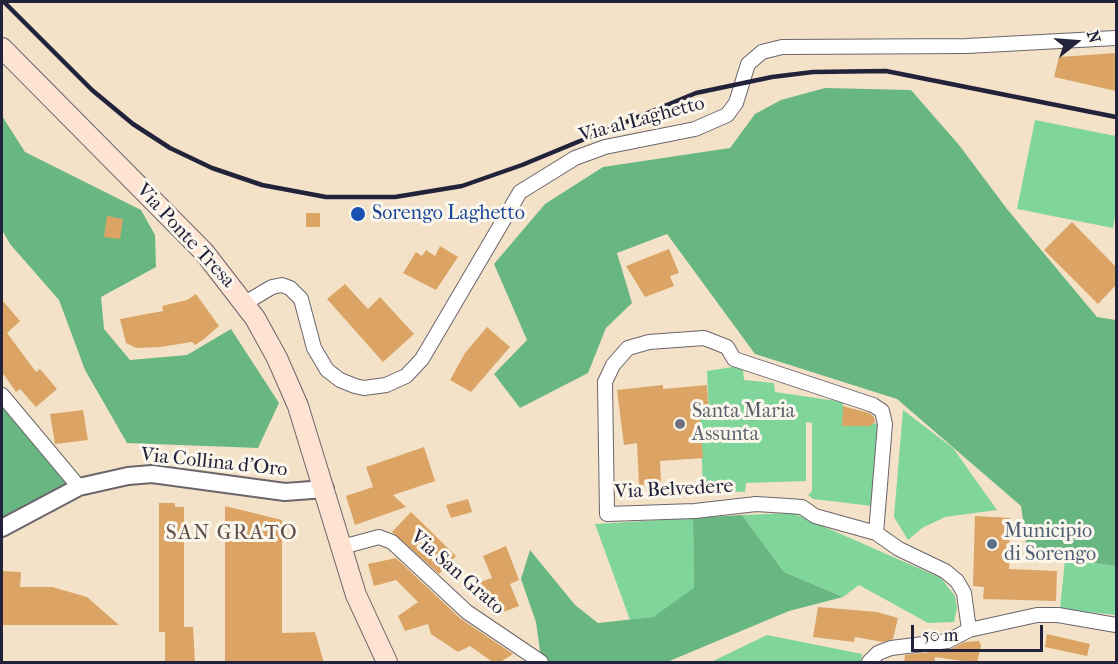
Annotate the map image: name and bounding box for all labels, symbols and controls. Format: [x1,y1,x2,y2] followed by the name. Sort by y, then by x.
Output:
[1046,12,1106,72] north arrow
[1083,28,1105,45] text: N
[577,92,707,148] street label: Via al Laghetto
[131,179,239,293] street label: Via Ponte Tresa
[372,202,525,226] place label: Sorengo Laghetto
[349,205,367,223] marker: Sorengo Laghetto
[692,400,795,447] place label: Santa Maria Assunta
[673,417,687,431] marker: Santa Maria Assunta
[139,443,289,483] street label: Via Collina d'Oro
[614,475,734,505] street label: Via Belvedere
[1004,520,1096,567] place label: Municipio di Sorengo
[166,521,298,547] district label: SAN GRATO
[405,526,509,620] street label: Via San Grato
[985,537,999,551] marker: Municipio di Sorengo
[914,613,1046,651] scale bar
[922,625,958,646] text: 50 m

